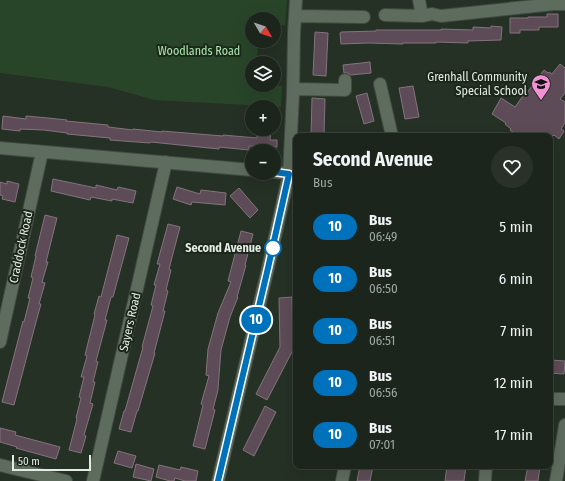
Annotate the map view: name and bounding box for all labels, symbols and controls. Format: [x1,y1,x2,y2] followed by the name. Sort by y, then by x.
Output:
[245,12,281,48] north arrow
[245,12,281,180] map controls
[158,44,240,58] park label: Woodlands Road
[245,56,281,92] button: layers
[427,70,528,98] place label: Grenhall Community Special School
[530,73,552,101] school or university icon: Grenhall Community Special School
[245,100,281,136] button: +
[245,144,281,180] button: −
[491,146,533,188] button: heart
[313,148,433,171] text: Second Avenue
[313,175,332,190] text: Bus
[7,210,35,284] street label: Craddock Road
[369,211,392,229] text: Bus
[328,218,342,235] text: 10
[499,218,533,236] text: 5 min
[369,229,397,244] text: 06:49
[264,239,282,257] marker: Second Avenue
[185,241,261,255] place label: Second Avenue
[369,263,392,281] text: Bus
[328,270,342,287] text: 10
[499,270,533,288] text: 6 min
[369,281,398,296] text: 06:50
[116,291,144,353] street label: Sayers Road
[238,307,274,333] line badge: 10
[249,311,263,328] text: 10
[369,315,392,333] text: Bus
[328,322,342,339] text: 10
[500,322,533,340] text: 7 min
[369,333,395,348] text: 06:51
[369,367,392,385] text: Bus
[328,374,342,391] text: 10
[494,374,533,392] text: 12 min
[369,385,397,400] text: 06:56
[369,419,392,437] text: Bus
[328,426,342,443] text: 10
[494,426,533,444] text: 17 min
[369,437,395,452] text: 07:01
[12,453,91,472] scale bar
[18,455,40,468] text: 50 m

